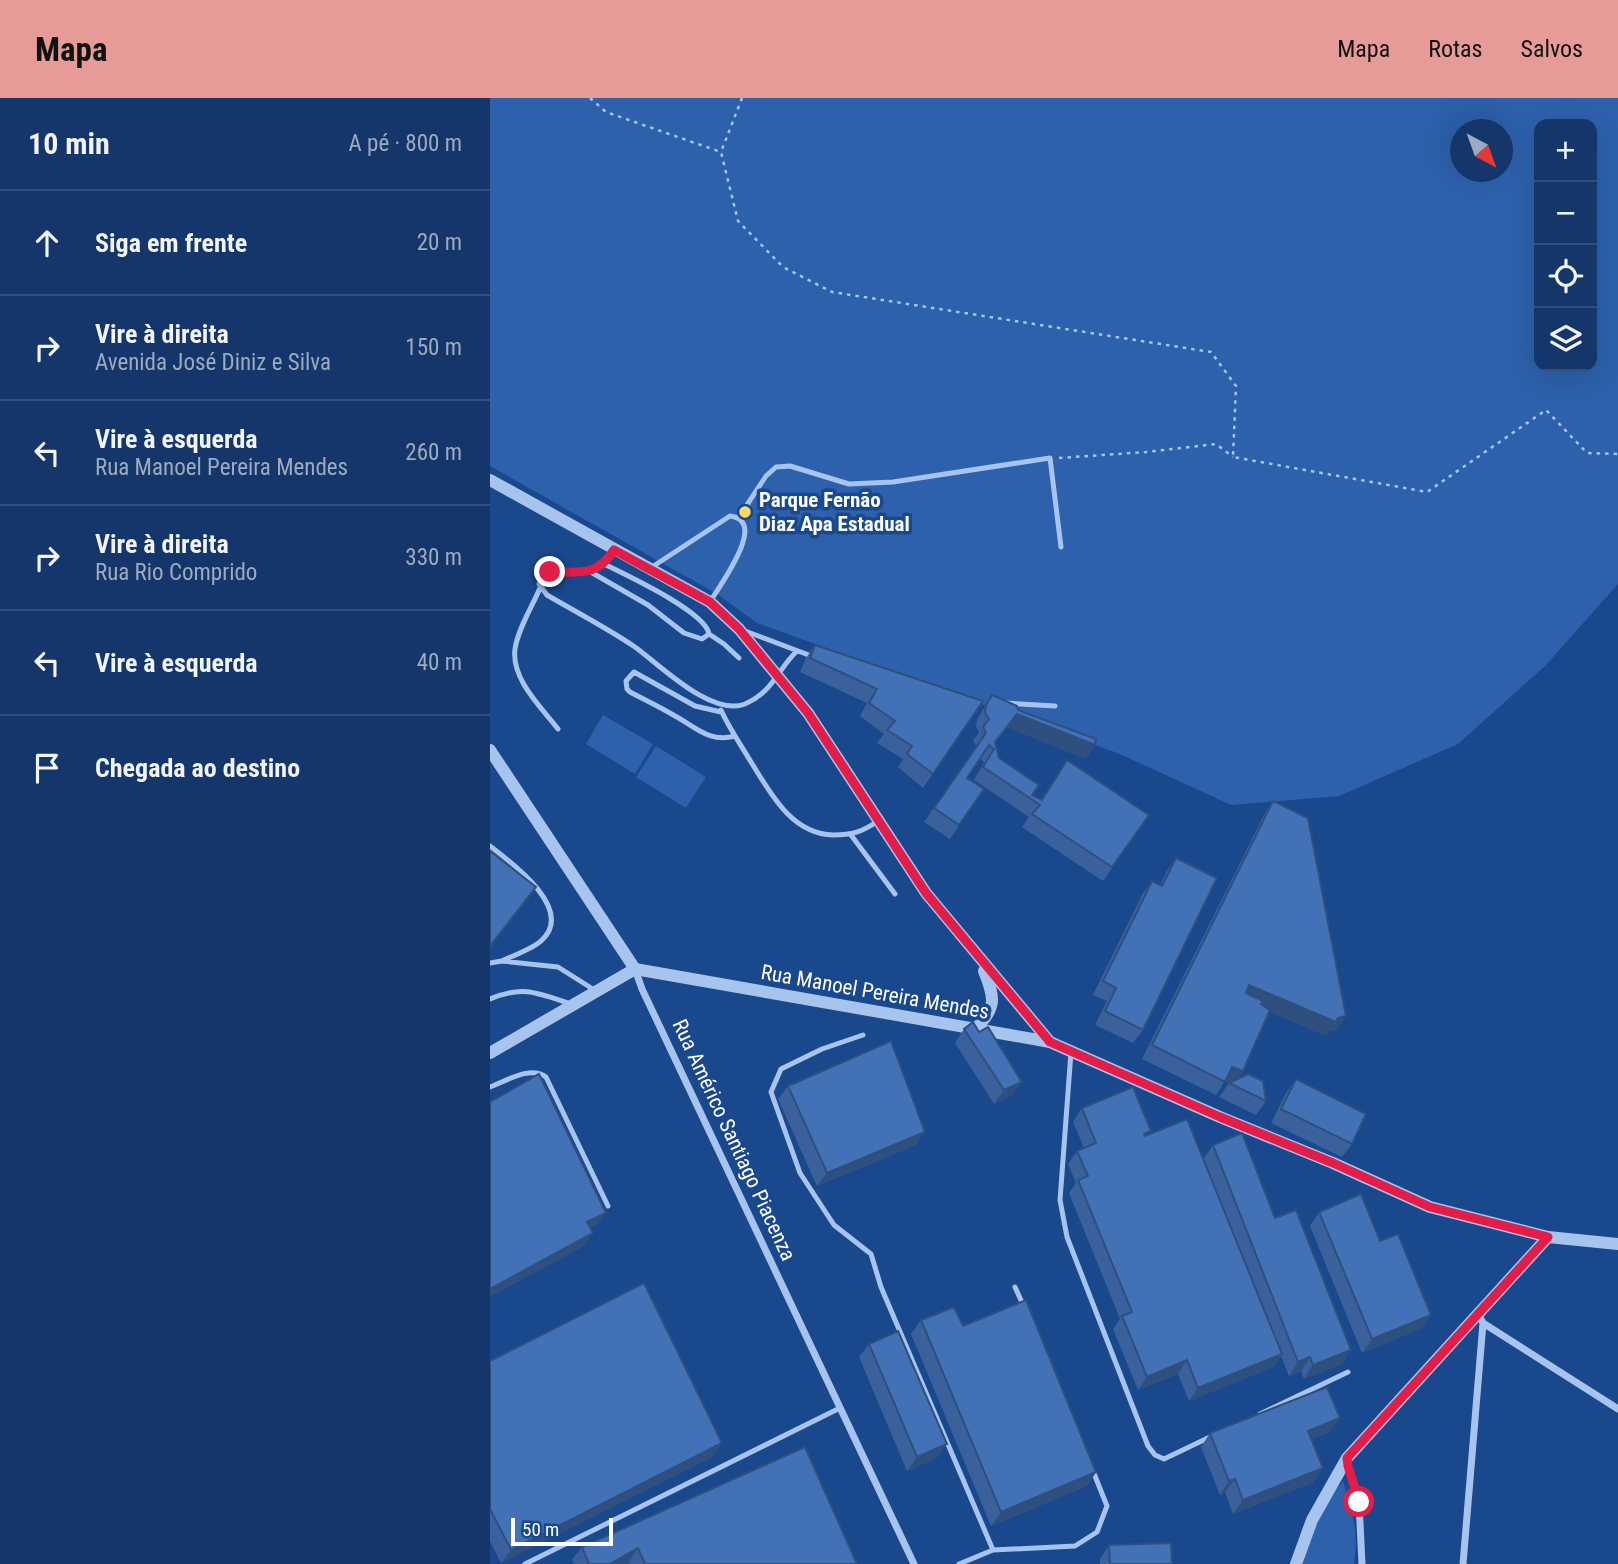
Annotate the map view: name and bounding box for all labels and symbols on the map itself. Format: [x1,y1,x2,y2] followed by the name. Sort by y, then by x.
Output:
[1450,119,1513,182] north arrow
[759,488,910,536] place label: Parque Fernão Diaz Apa Estadual
[737,504,753,520] marker: Parque Fernão Diaz Apa Estadual
[534,556,565,587] route end
[759,960,991,1024] street label: Rua Manoel Pereira Mendes
[667,1015,801,1265] street label: Rua Américo Santiago Piacenza
[1343,1486,1374,1517] route start
[511,1515,612,1547] scale bar

